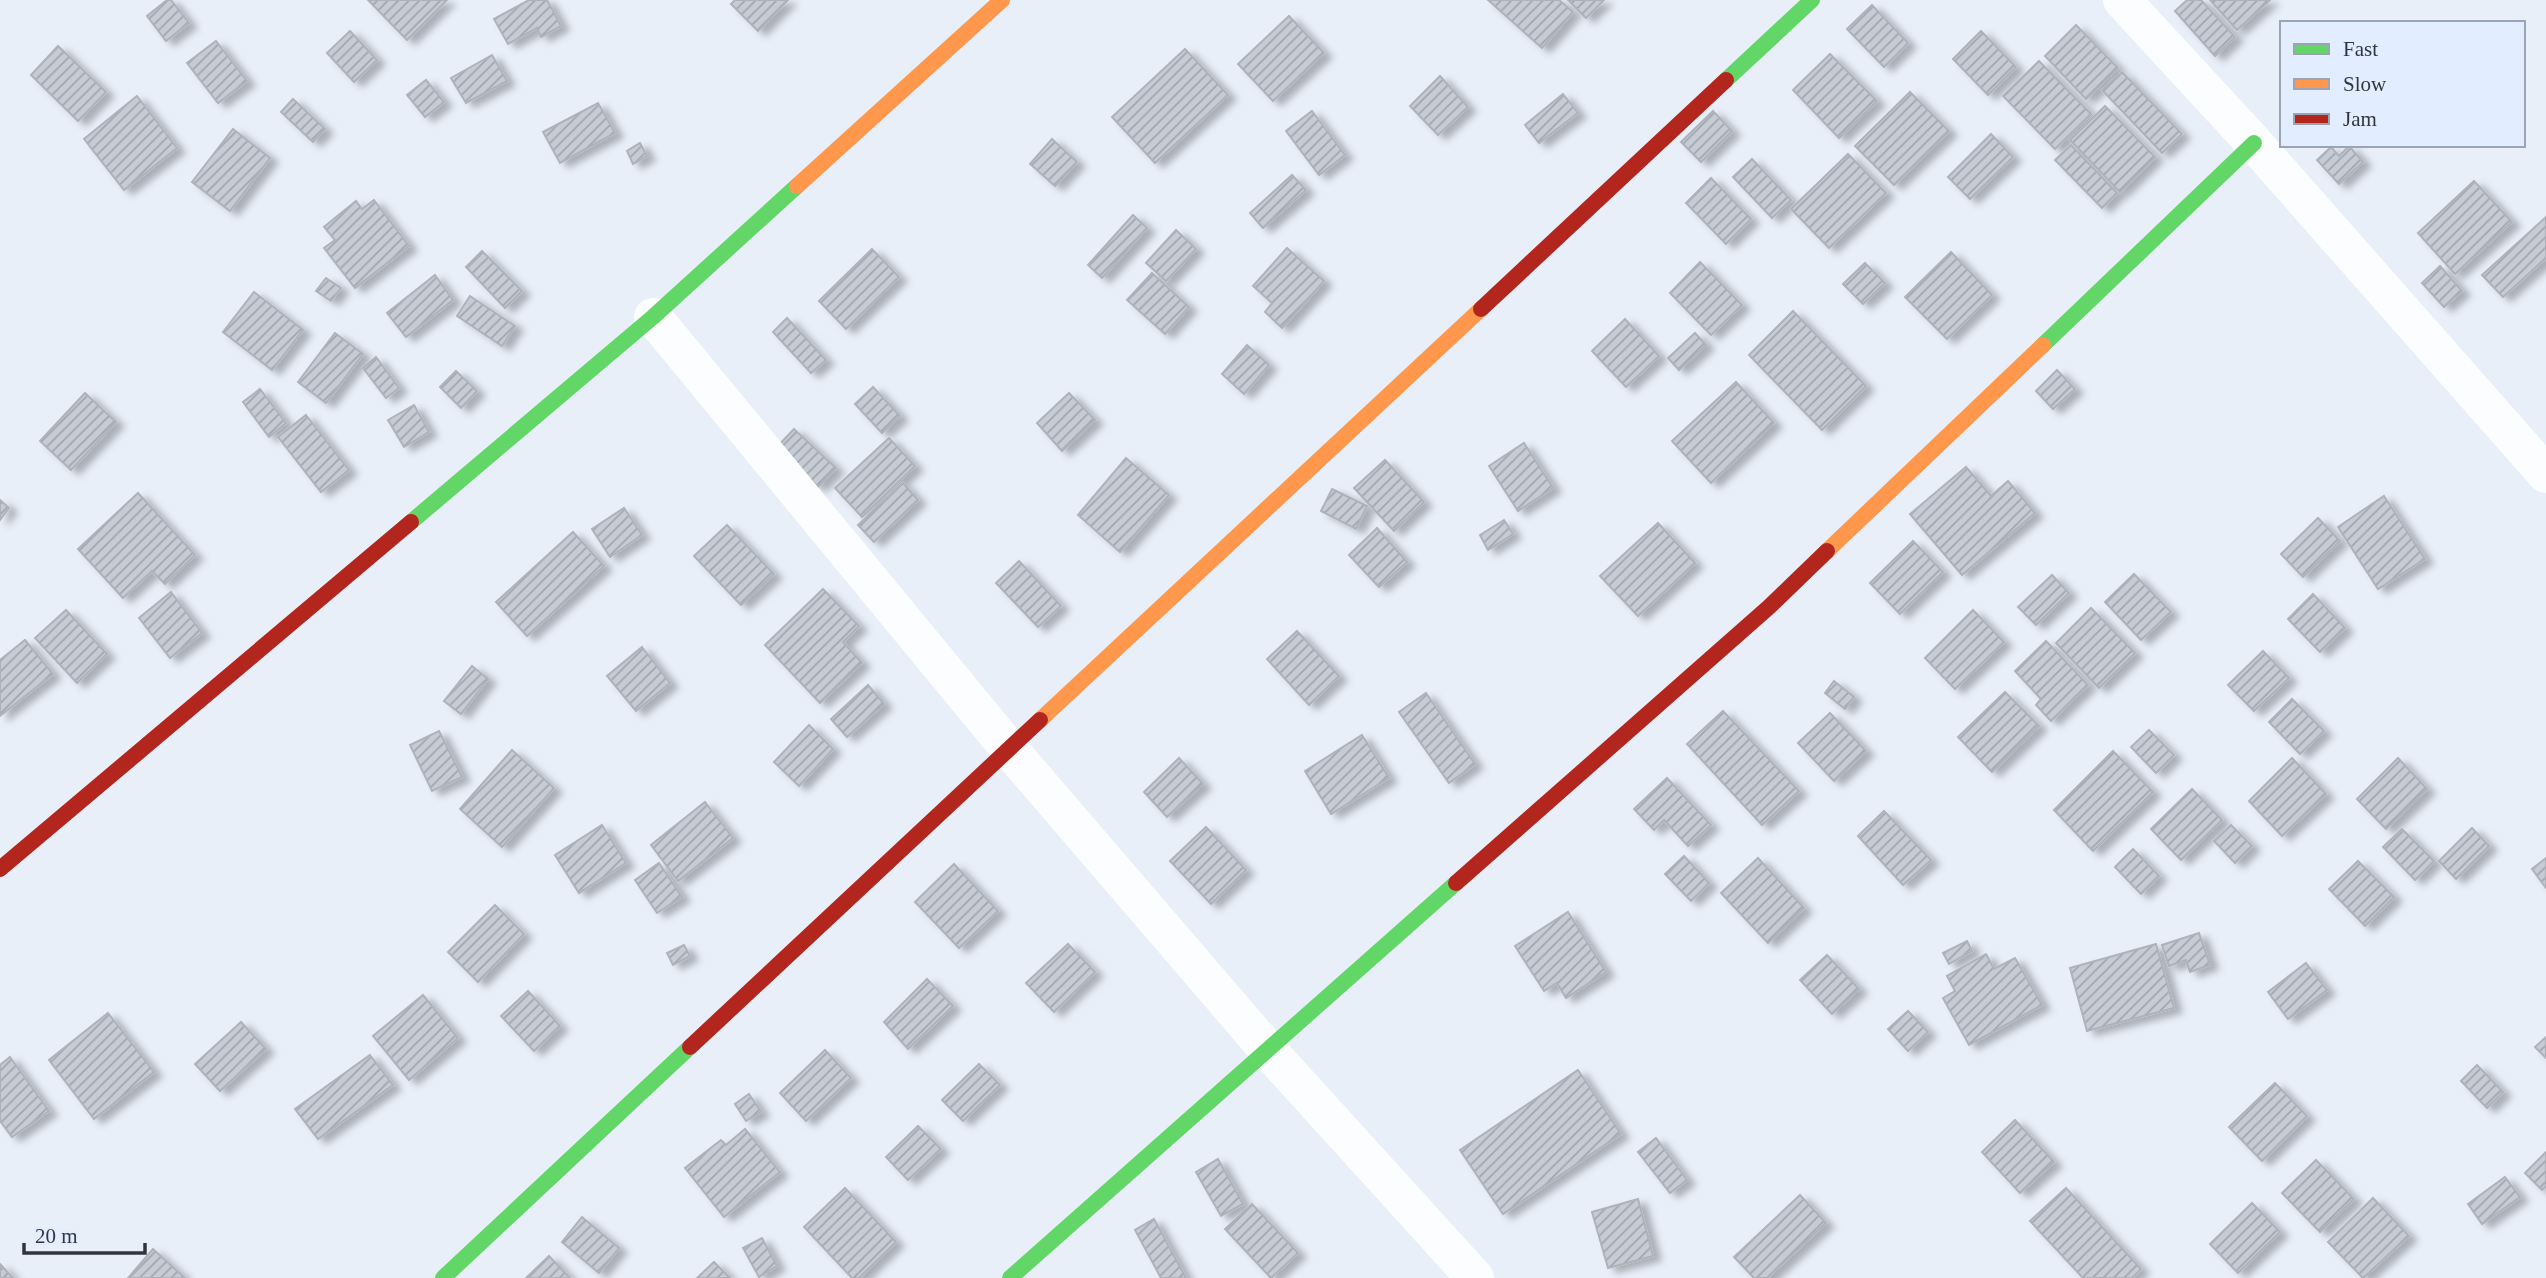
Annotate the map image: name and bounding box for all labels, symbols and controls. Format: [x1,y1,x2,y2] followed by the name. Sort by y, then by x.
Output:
[2280,21,2525,147] legend
[2343,37,2378,61] text: Fast
[2343,72,2387,96] text: Slow
[2343,107,2377,131] text: Jam
[24,1212,145,1256] scale bar
[35,1224,78,1248] text: 20 m

